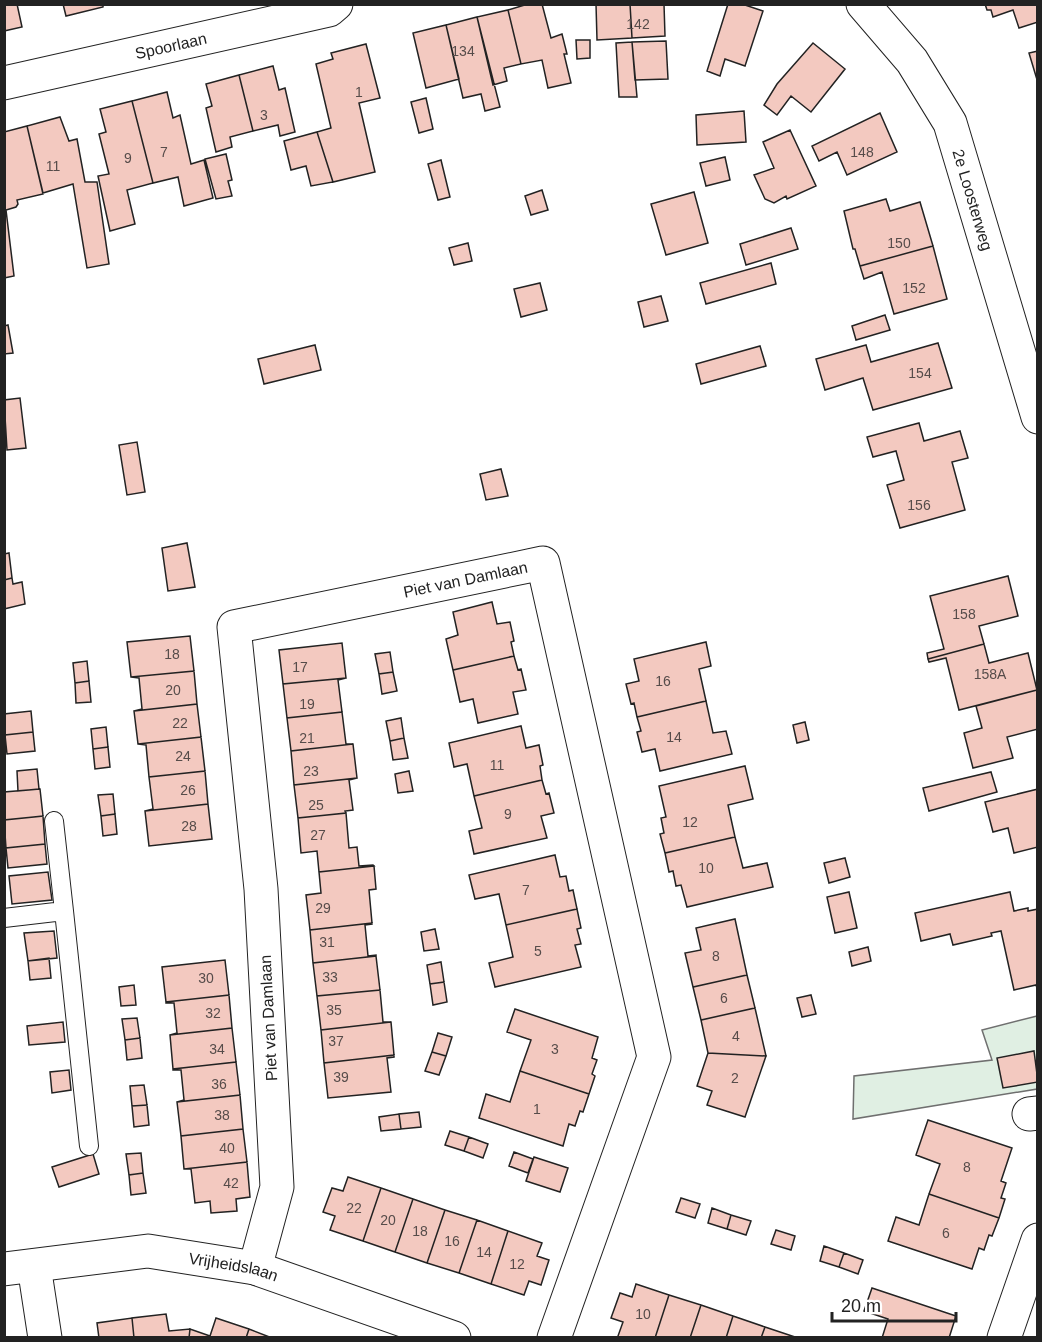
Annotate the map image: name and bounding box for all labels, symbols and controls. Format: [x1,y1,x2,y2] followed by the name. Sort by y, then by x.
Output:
[626,16,650,32] house number: 142
[133,30,208,62] street label: Spoorlaan
[451,43,475,59] house number: 134
[355,84,363,100] house number: 1
[260,107,268,123] house number: 3
[160,144,168,160] house number: 7
[850,144,874,160] house number: 148
[949,147,996,253] street label: 2e Loosterweg
[124,150,132,166] house number: 9
[46,158,60,174] house number: 11
[887,235,911,251] house number: 150
[902,280,926,296] house number: 152
[908,365,932,381] house number: 154
[907,497,931,513] house number: 156
[402,558,529,601] street label: Piet van Damlaan
[952,606,976,622] house number: 158
[164,646,180,662] house number: 18
[292,659,308,675] house number: 17
[974,666,1007,682] house number: 158A
[655,673,671,689] house number: 16
[165,682,181,698] house number: 20
[299,696,315,712] house number: 19
[172,715,188,731] house number: 22
[666,729,682,745] house number: 14
[299,730,315,746] house number: 21
[175,748,191,764] house number: 24
[490,757,504,773] house number: 11
[303,763,319,779] house number: 23
[180,782,196,798] house number: 26
[308,797,324,813] house number: 25
[504,806,512,822] house number: 9
[682,814,698,830] house number: 12
[181,818,197,834] house number: 28
[310,827,326,843] house number: 27
[698,860,714,876] house number: 10
[522,882,530,898] house number: 7
[315,900,331,916] house number: 29
[319,934,335,950] house number: 31
[534,943,542,959] house number: 5
[712,948,720,964] house number: 8
[257,954,280,1081] street label: Piet van Damlaan
[322,969,338,985] house number: 33
[198,970,214,986] house number: 30
[720,990,728,1006] house number: 6
[326,1002,342,1018] house number: 35
[205,1005,221,1021] house number: 32
[732,1028,740,1044] house number: 4
[328,1033,344,1049] house number: 37
[209,1041,225,1057] house number: 34
[551,1041,559,1057] house number: 3
[333,1069,349,1085] house number: 39
[731,1070,739,1086] house number: 2
[211,1076,227,1092] house number: 36
[533,1101,541,1117] house number: 1
[214,1107,230,1123] house number: 38
[219,1140,235,1156] house number: 40
[963,1159,971,1175] house number: 8
[223,1175,239,1191] house number: 42
[346,1200,362,1216] house number: 22
[380,1212,396,1228] house number: 20
[412,1223,428,1239] house number: 18
[942,1225,950,1241] house number: 6
[444,1233,460,1249] house number: 16
[476,1244,492,1260] house number: 14
[187,1250,280,1284] street label: Vrijheidslaan
[509,1256,525,1272] house number: 12
[832,1285,956,1323] scale bar
[841,1296,881,1316] text: 20 m
[635,1306,651,1322] house number: 10

